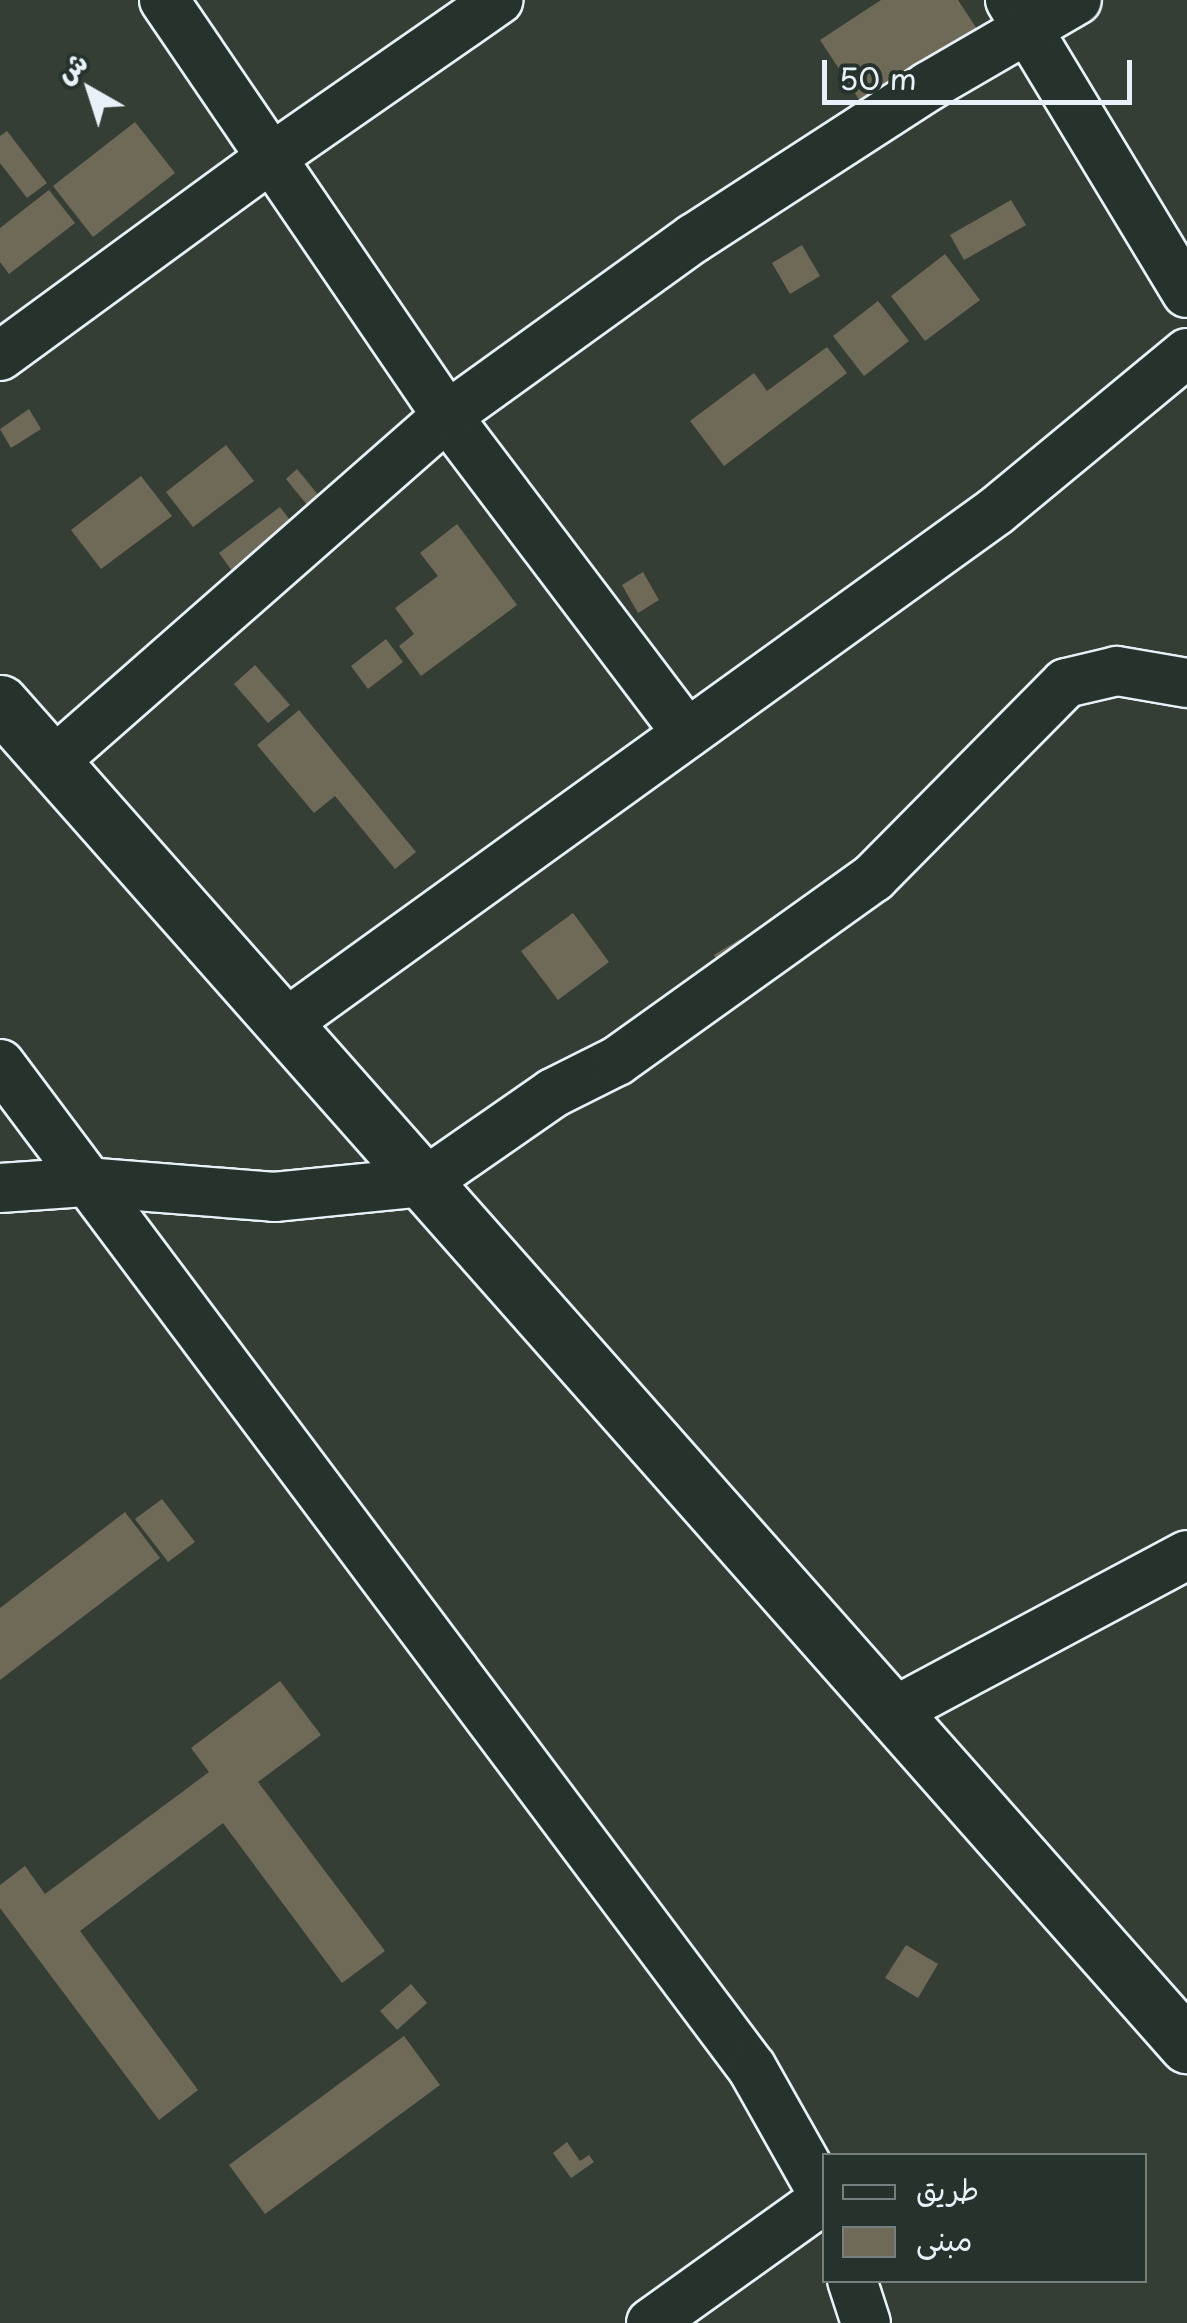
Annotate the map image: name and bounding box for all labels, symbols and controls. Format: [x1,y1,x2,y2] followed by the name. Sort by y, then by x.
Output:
[40,40,140,140] north arrow
[45,40,96,93] text: ش
[827,40,1137,102] scale bar
[839,55,917,100] text: 50 m
[822,2153,1147,2283] legend
[916,2166,979,2211] text: طريق
[916,2216,972,2261] text: مبنى

